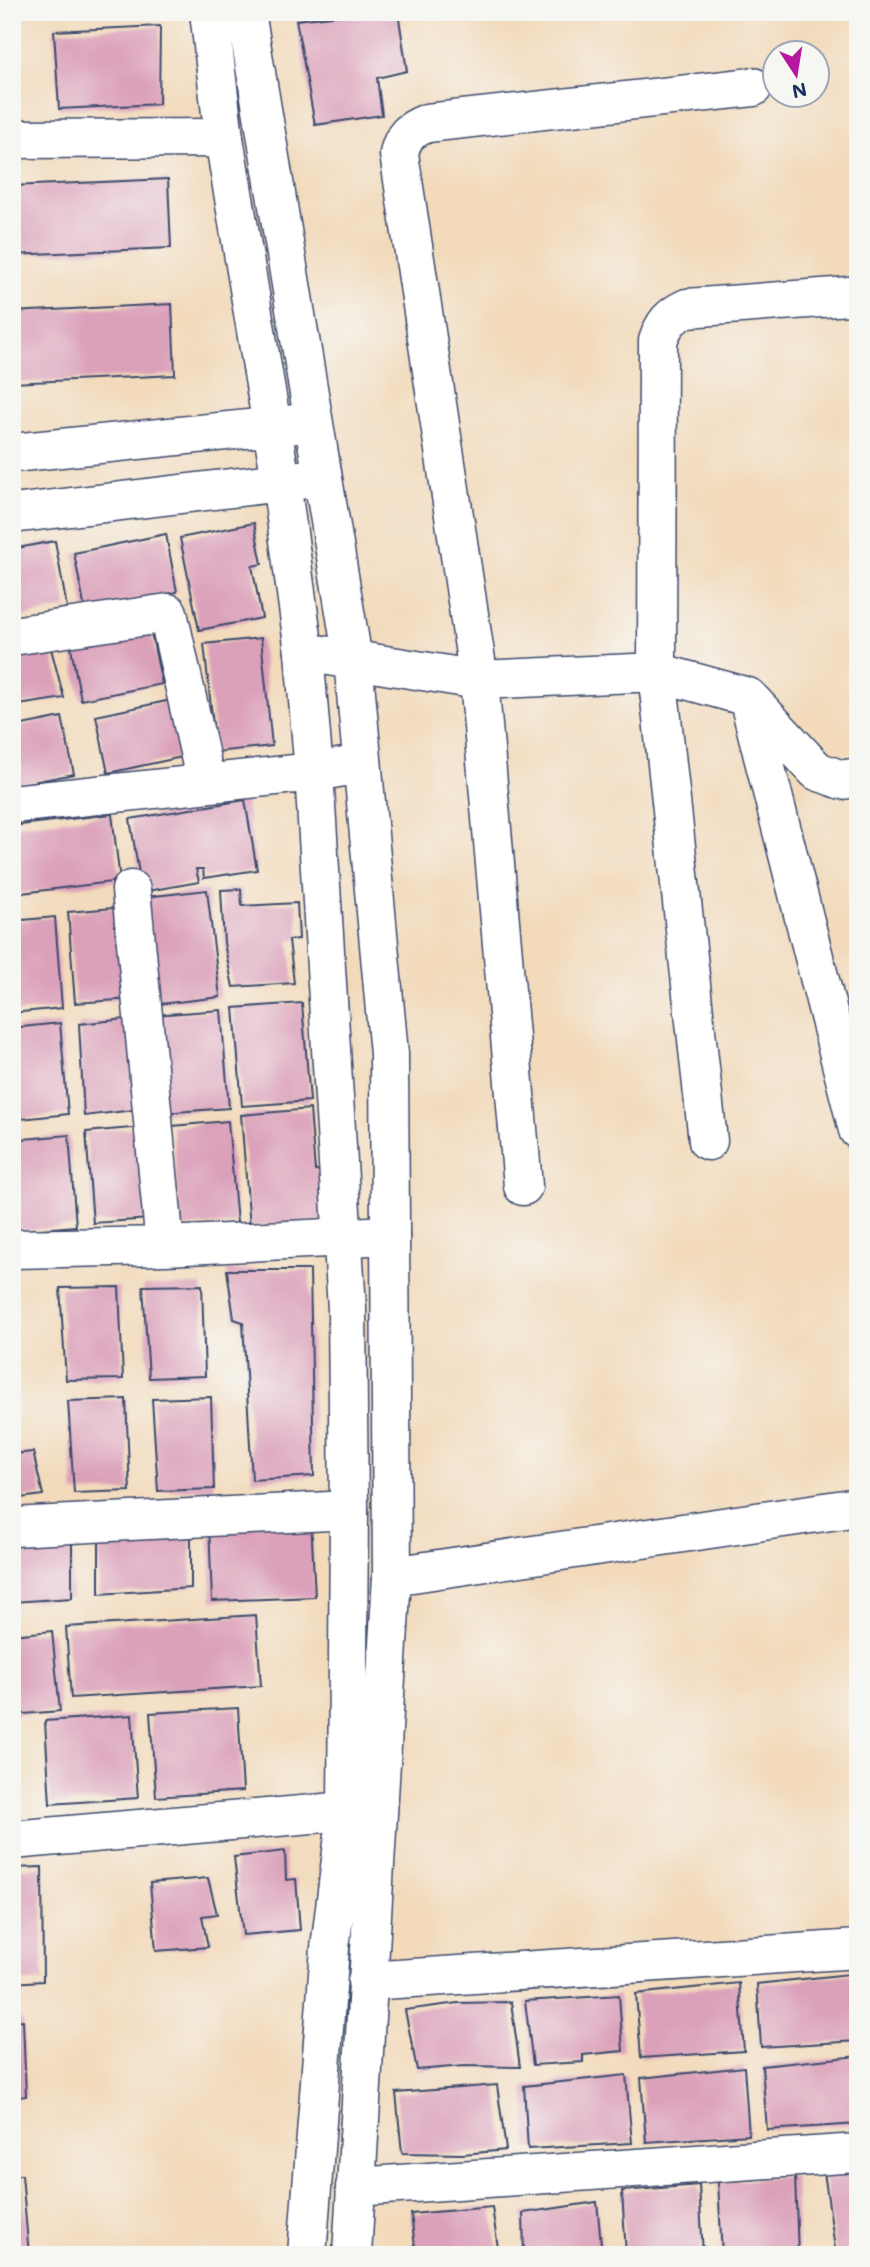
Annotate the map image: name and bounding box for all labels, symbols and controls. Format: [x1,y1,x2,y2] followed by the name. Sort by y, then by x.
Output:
[762,38,832,108] north arrow
[790,77,809,105] text: N

